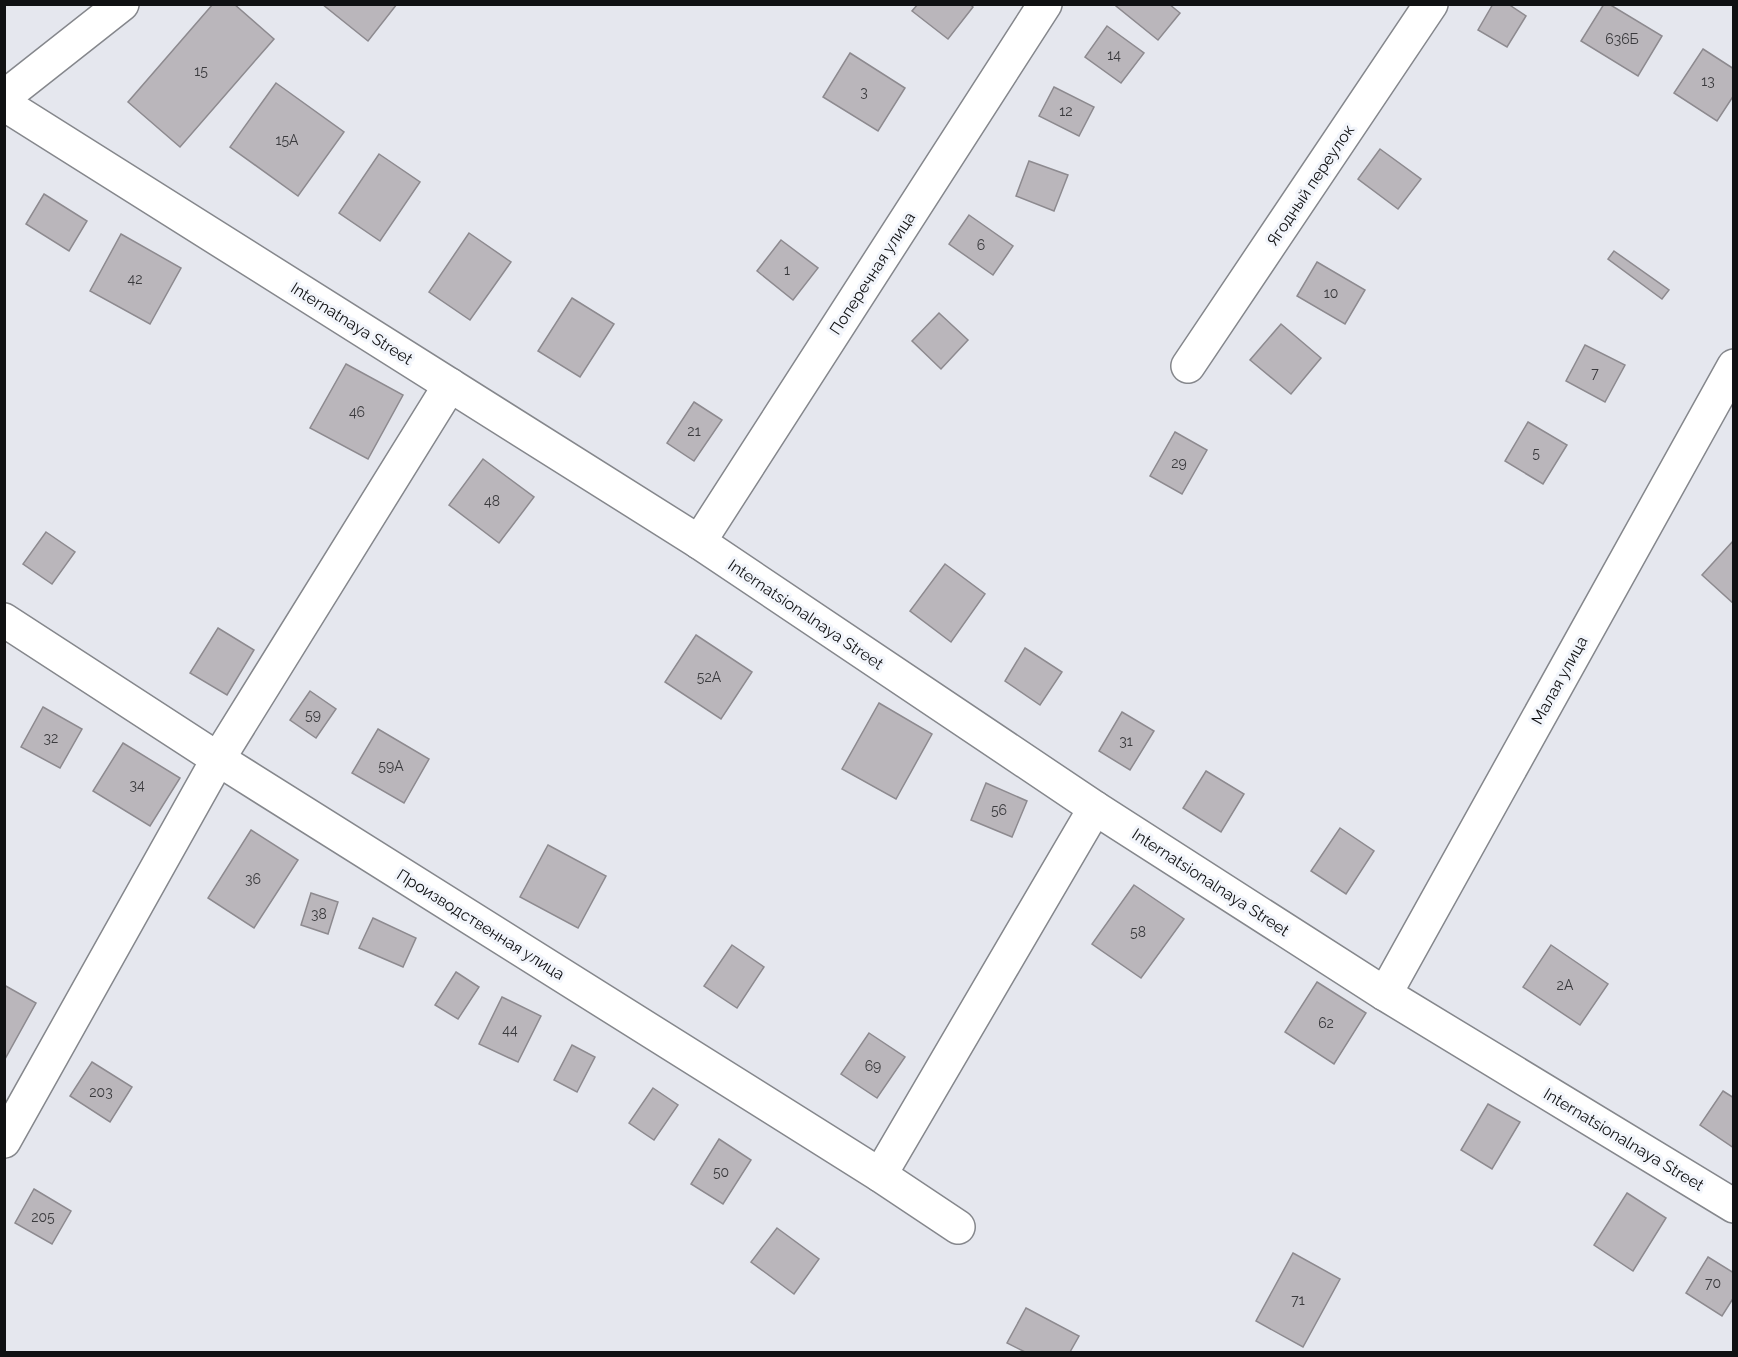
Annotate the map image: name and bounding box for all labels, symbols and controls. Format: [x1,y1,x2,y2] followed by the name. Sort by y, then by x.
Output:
[1605,31,1639,47] house number: 636Б
[1107,47,1121,63] house number: 14
[194,63,208,79] house number: 15
[1701,73,1715,89] house number: 13
[860,84,868,100] house number: 3
[1059,103,1073,119] house number: 12
[1263,121,1358,250] street label: Ягодный переулок
[275,132,299,148] house number: 15А
[826,208,919,338] street label: Поперечная улица
[977,237,985,253] house number: 6
[784,262,790,278] house number: 1
[128,271,142,287] house number: 42
[287,278,417,369] street label: Internatnaya Street
[1324,285,1338,301] house number: 10
[1591,365,1599,381] house number: 7
[349,404,365,420] house number: 46
[687,423,701,439] house number: 21
[1532,445,1540,461] house number: 5
[1171,455,1187,471] house number: 29
[484,493,500,509] house number: 48
[724,555,888,674] street label: Internatsionalnaya Street
[1527,633,1591,728] street label: Малая улица
[697,669,722,685] house number: 52А
[305,707,321,723] house number: 59
[44,730,58,746] house number: 32
[1119,733,1133,749] house number: 31
[378,758,404,774] house number: 59А
[129,777,145,793] house number: 34
[991,802,1007,818] house number: 56
[1129,825,1293,941] street label: Internatsionalnaya Street
[393,865,568,984] street label: Производственная улица
[245,871,261,887] house number: 36
[311,906,327,922] house number: 38
[1130,924,1146,940] house number: 58
[1557,977,1574,993] house number: 2А
[1318,1015,1334,1031] house number: 62
[502,1022,518,1038] house number: 44
[865,1058,881,1074] house number: 69
[89,1084,113,1100] house number: 203
[1540,1084,1708,1195] street label: Internatsionalnaya Street
[713,1164,729,1180] house number: 50
[31,1209,55,1225] house number: 205
[1705,1275,1721,1291] house number: 70
[1291,1292,1305,1308] house number: 71

